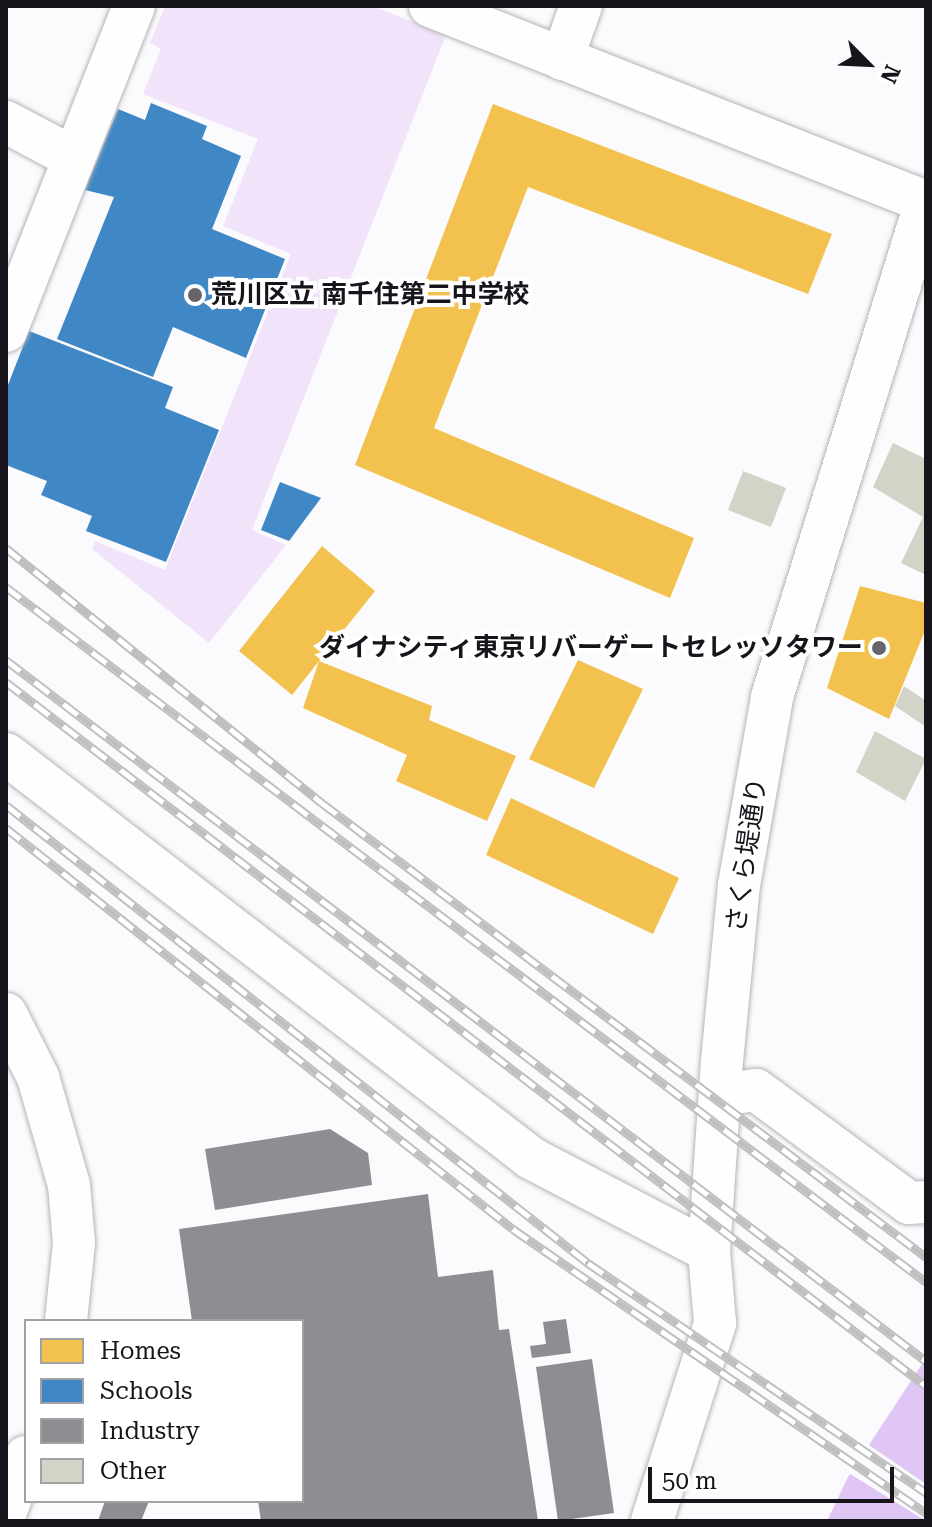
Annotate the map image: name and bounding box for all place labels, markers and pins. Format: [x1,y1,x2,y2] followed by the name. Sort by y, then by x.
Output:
[211,279,530,311] place label: 荒川区立 南千住第二中学校
[186,286,204,304] marker: 荒川区立 南千住第二中学校
[317,632,863,664] place label: ダイナシティ東京リバーゲートセレッソタワー
[870,639,888,657] marker: ダイナシティ東京リバーゲートセレッソタワー

